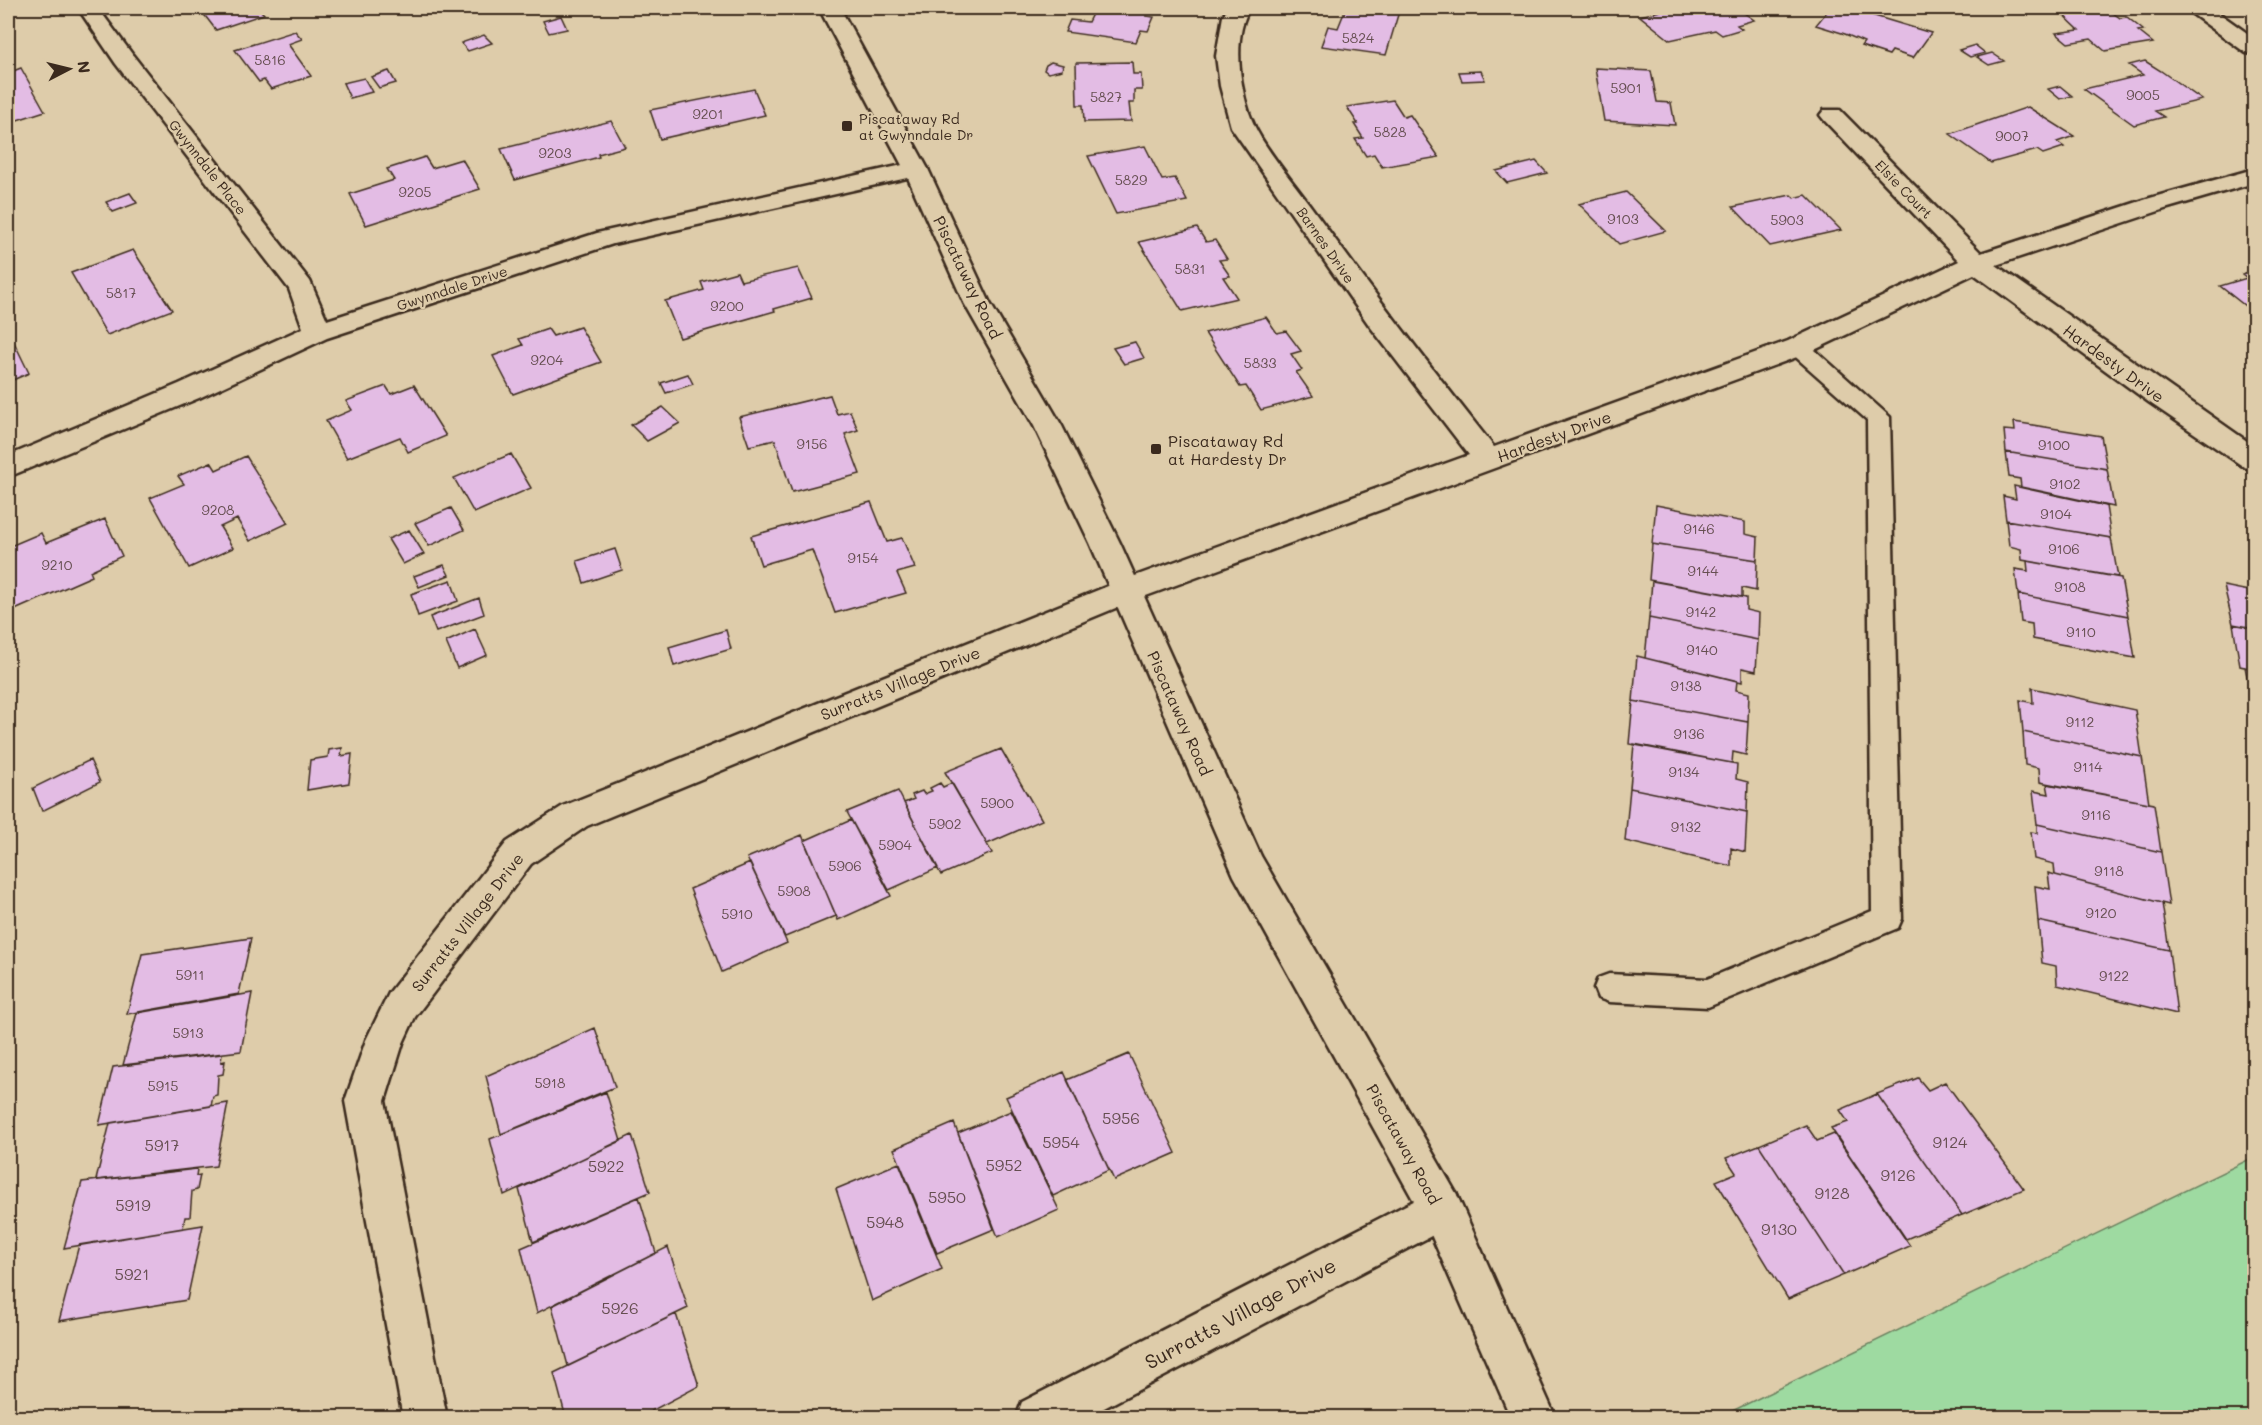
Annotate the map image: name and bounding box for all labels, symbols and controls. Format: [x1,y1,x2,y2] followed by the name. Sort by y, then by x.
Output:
[1342,28,1375,47] house number: 5824
[39,39,99,99] north arrow
[254,50,286,69] house number: 5816
[73,60,96,74] text: N
[1610,78,1642,97] house number: 5901
[2126,85,2160,104] house number: 9005
[1090,87,1122,106] house number: 5827
[693,104,723,123] house number: 9201
[859,109,973,144] place label: Piscataway Rd at Gwynndale Dr
[165,115,251,219] street label: Gwynndale Place
[840,119,854,133] marker: Piscataway Rd at Gwynndale Dr
[1374,122,1406,141] house number: 5828
[1995,126,2029,145] house number: 9007
[539,143,571,162] house number: 9203
[1871,155,1937,223] street label: Elsie Court
[1115,170,1147,189] house number: 5829
[399,182,431,201] house number: 9205
[1293,203,1359,287] street label: Barnes Drive
[1607,209,1639,228] house number: 9103
[1770,210,1804,229] house number: 5903
[929,212,1007,342] street label: Piscataway Road
[1174,259,1206,278] house number: 5831
[394,261,510,315] street label: Gwynndale Drive
[106,283,137,302] house number: 5817
[710,296,744,315] house number: 9200
[2059,319,2169,407] street label: Hardesty Drive
[531,350,564,369] house number: 9204
[1243,353,1277,372] house number: 5833
[1494,406,1614,466] street label: Hardesty Drive
[1168,430,1287,469] place label: Piscataway Rd at Hardesty Dr
[796,434,828,453] house number: 9156
[2038,435,2070,454] house number: 9100
[1149,442,1163,456] marker: Piscataway Rd at Hardesty Dr
[2050,474,2080,493] house number: 9102
[201,500,235,519] house number: 9208
[2040,504,2072,523] house number: 9104
[1683,519,1715,538] house number: 9146
[2048,539,2080,558] house number: 9106
[848,548,879,567] house number: 9154
[42,555,73,574] house number: 9210
[1688,561,1719,580] house number: 9144
[2054,577,2086,596] house number: 9108
[1686,602,1716,621] house number: 9142
[2066,622,2096,641] house number: 9110
[1686,640,1718,659] house number: 9140
[817,641,983,725] street label: Surratts Village Drive
[1143,647,1217,779] street label: Piscataway Road
[1670,676,1702,695] house number: 9138
[2066,712,2094,731] house number: 9112
[1673,724,1705,743] house number: 9136
[2073,757,2103,776] house number: 9114
[1669,762,1700,781] house number: 9134
[980,793,1014,812] house number: 5900
[2081,805,2111,824] house number: 9116
[929,814,961,833] house number: 5902
[1671,817,1701,836] house number: 9132
[878,835,912,854] house number: 5904
[406,848,528,996] street label: Surratts Village Drive
[828,856,862,875] house number: 5906
[2094,861,2124,880] house number: 9118
[777,881,811,900] house number: 5908
[2086,903,2117,922] house number: 9120
[721,904,753,923] house number: 5910
[176,965,204,984] house number: 5911
[2099,966,2129,985] house number: 9122
[173,1023,203,1042] house number: 5913
[534,1073,566,1092] house number: 5918
[148,1076,178,1095] house number: 5915
[1362,1080,1446,1208] street label: Piscataway Road
[1102,1107,1140,1128] house number: 5956
[1042,1131,1080,1152] house number: 5954
[1933,1131,1968,1152] house number: 9124
[145,1134,180,1155] house number: 5917
[985,1154,1023,1175] house number: 5952
[588,1155,624,1176] house number: 5922
[1880,1164,1916,1185] house number: 9126
[1814,1182,1850,1203] house number: 9128
[928,1186,966,1207] house number: 5950
[115,1194,151,1215] house number: 5919
[866,1211,904,1232] house number: 5948
[1761,1218,1797,1239] house number: 9130
[1140,1251,1340,1375] street label: Surratts Village Drive
[115,1263,149,1284] house number: 5921
[601,1297,639,1318] house number: 5926

